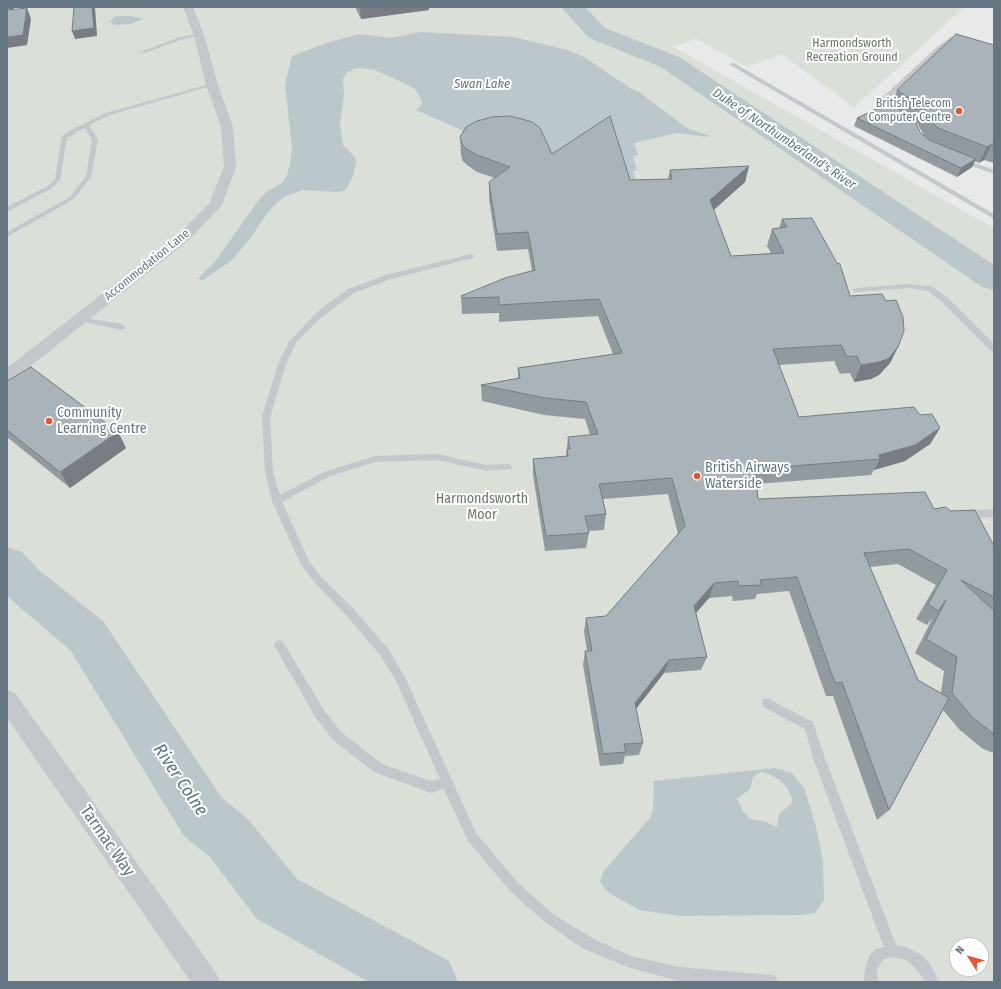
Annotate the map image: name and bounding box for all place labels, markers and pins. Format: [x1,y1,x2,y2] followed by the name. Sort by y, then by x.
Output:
[868,97,951,125] place label: British Telecom Computer Centre
[954,106,964,116] marker: British Telecom Computer Centre
[57,405,147,438] place label: Community Learning Centre
[44,416,54,426] marker: Community Learning Centre
[705,460,789,492] place label: British Airways Waterside
[692,471,702,481] marker: British Airways Waterside

